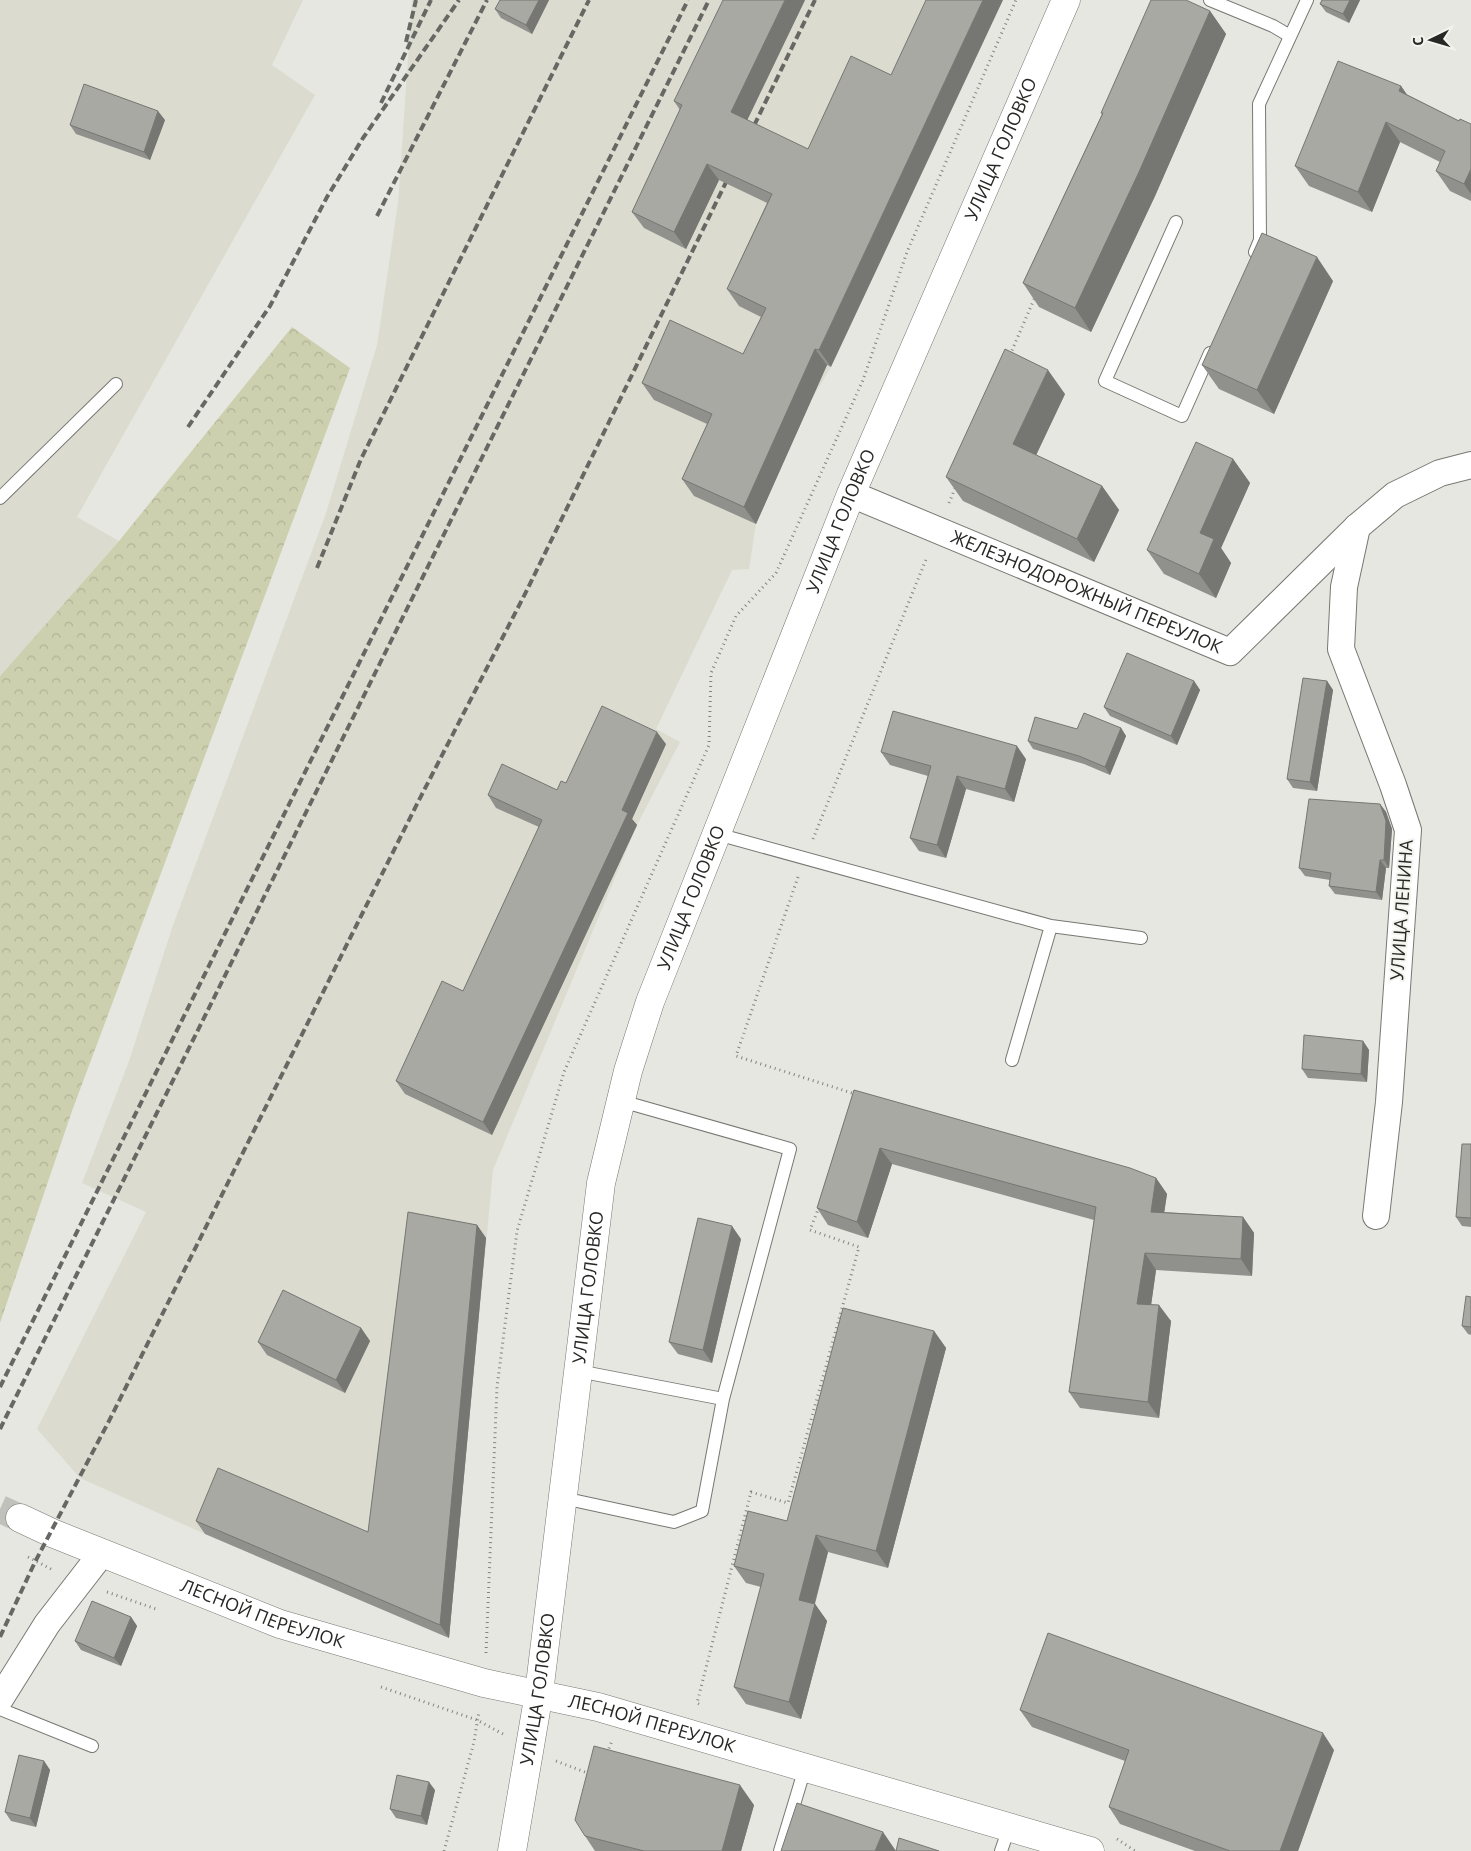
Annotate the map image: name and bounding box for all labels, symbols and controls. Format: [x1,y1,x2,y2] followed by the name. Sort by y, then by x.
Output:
[1406,15,1456,65] north arrow
[1408,36,1427,46] text: С
[958,74,1042,224] street label: УЛИЦА ГОЛОВКО
[800,445,880,596] street label: УЛИЦА ГОЛОВКО
[948,524,1226,658] street label: ЖЕЛЕЗНОДОРОЖНЫЙ ПЕРЕУЛОК
[651,821,730,973] street label: УЛИЦА ГОЛОВКО
[1384,838,1418,981] street label: УЛИЦА ЛЕНИНА
[566,1210,609,1365] street label: УЛИЦА ГОЛОВКО
[177,1573,347,1653] street label: ЛЕСНОЙ ПЕРЕУЛОК
[514,1612,560,1767] street label: УЛИЦА ГОЛОВКО
[566,1688,738,1758] street label: ЛЕСНОЙ ПЕРЕУЛОК

